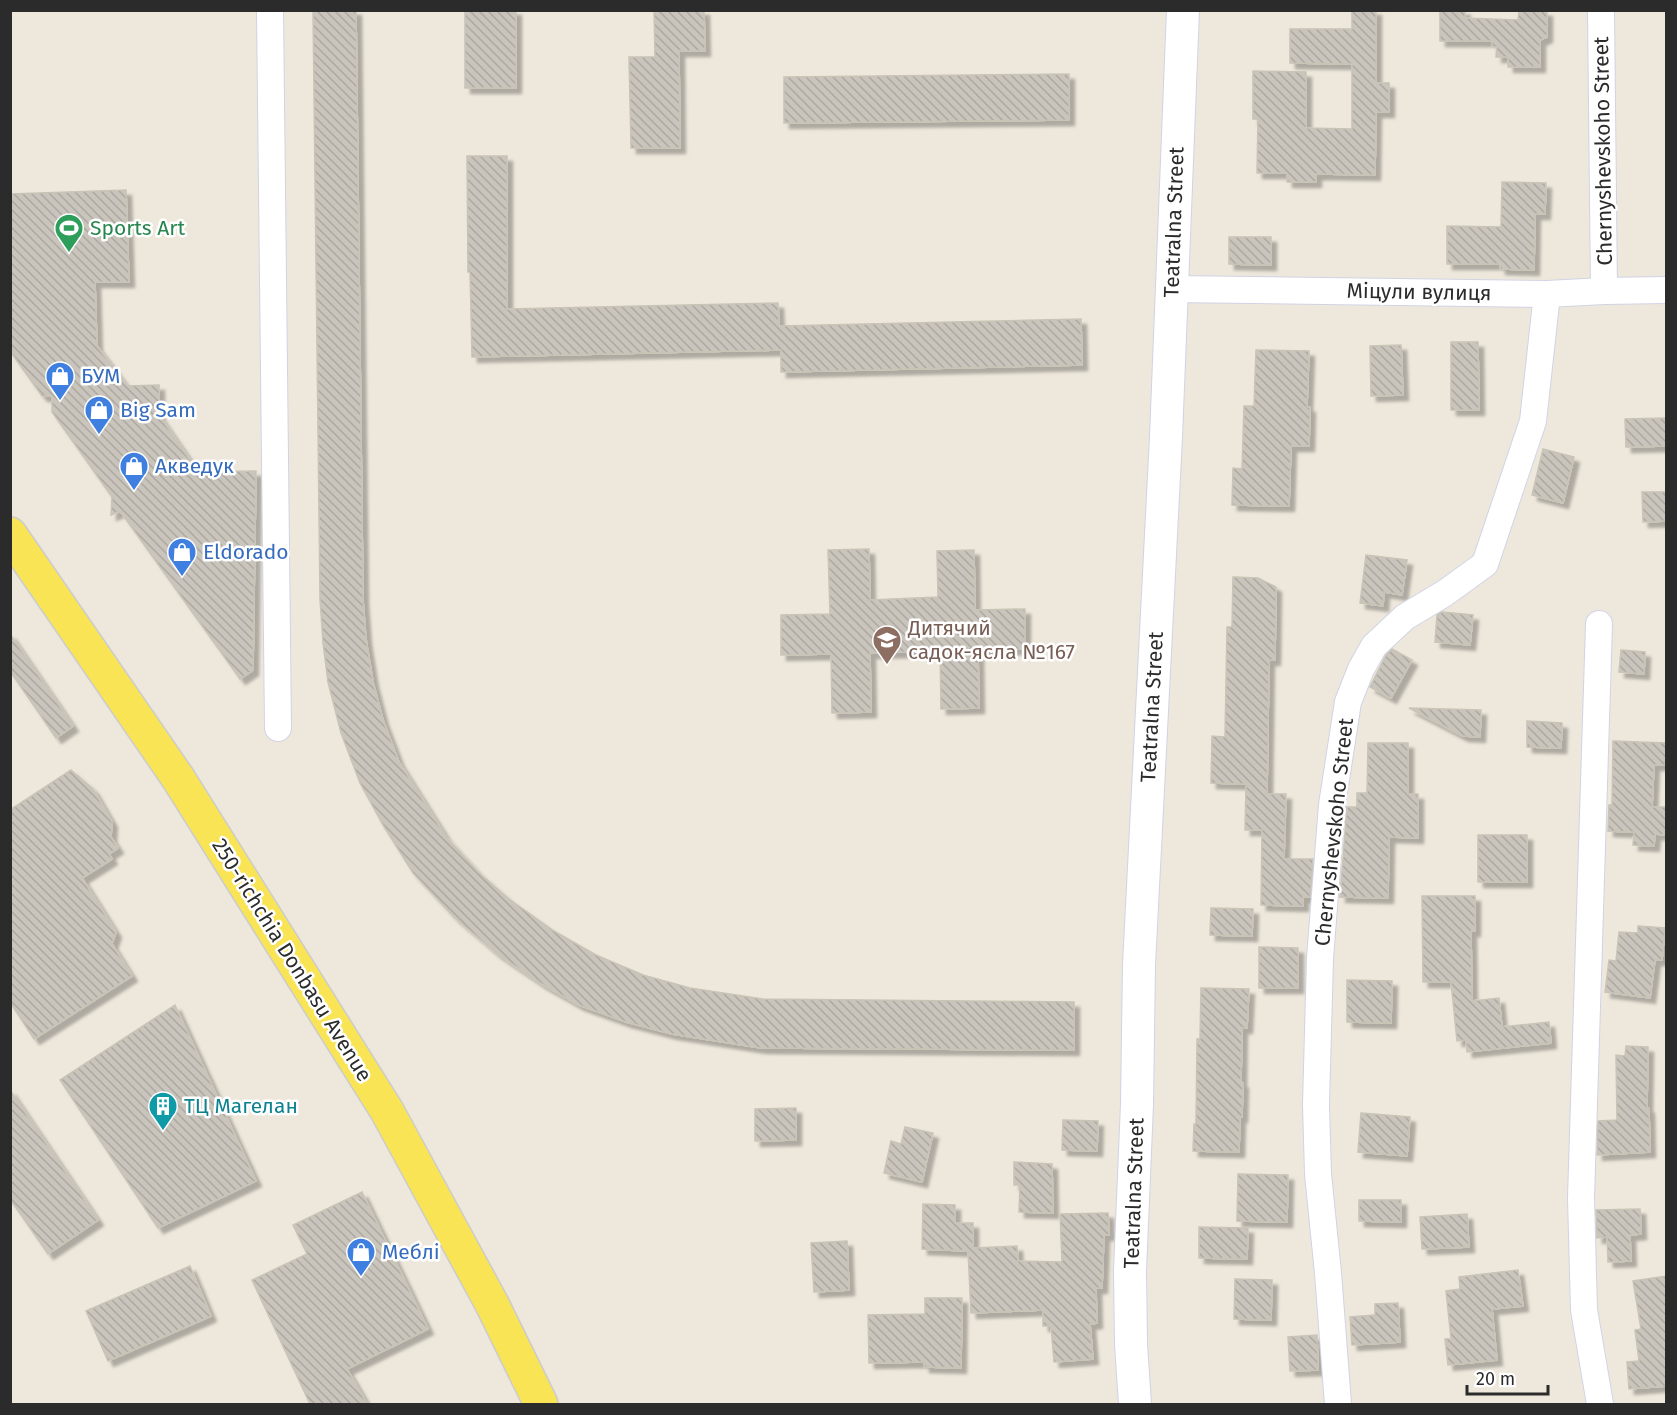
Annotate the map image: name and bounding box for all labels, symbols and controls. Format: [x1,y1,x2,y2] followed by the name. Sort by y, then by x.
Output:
[1588,36,1618,266] street label: Chernyshevskoho Street
[1158,146,1190,298] street label: Teatralna Street
[53,212,85,254] sports icon: Sports Art
[90,215,185,241] place label: Sports Art
[1346,278,1492,306] street label: Міцули вулиця
[44,360,76,402] shop icon: БУМ
[81,363,120,389] place label: БУМ
[83,394,115,436] shop icon: Big Sam
[120,397,196,423] place label: Big Sam
[118,450,150,492] shop icon: Акведук
[155,453,234,479] place label: Акведук
[166,536,198,578] shop icon: Eldorado
[203,539,289,565] place label: Eldorado
[907,615,1075,665] place label: Дитячий садок-ясла №167
[871,624,903,666] school or university icon: Дитячий садок-ясла №167
[1135,631,1169,783] street label: Teatralna Street
[1309,716,1359,947] street label: Chernyshevskoho Street
[206,834,378,1086] street label: 250-richchia Donbasu Avenue
[147,1090,179,1132] building icon: ТЦ Магелан
[184,1093,298,1119] place label: ТЦ Магелан
[1118,1117,1150,1269] street label: Teatralna Street
[345,1236,377,1278] shop icon: Меблі
[382,1239,440,1265] place label: Меблі
[1467,1358,1548,1396] scale bar
[1476,1368,1515,1390] text: 20 m

